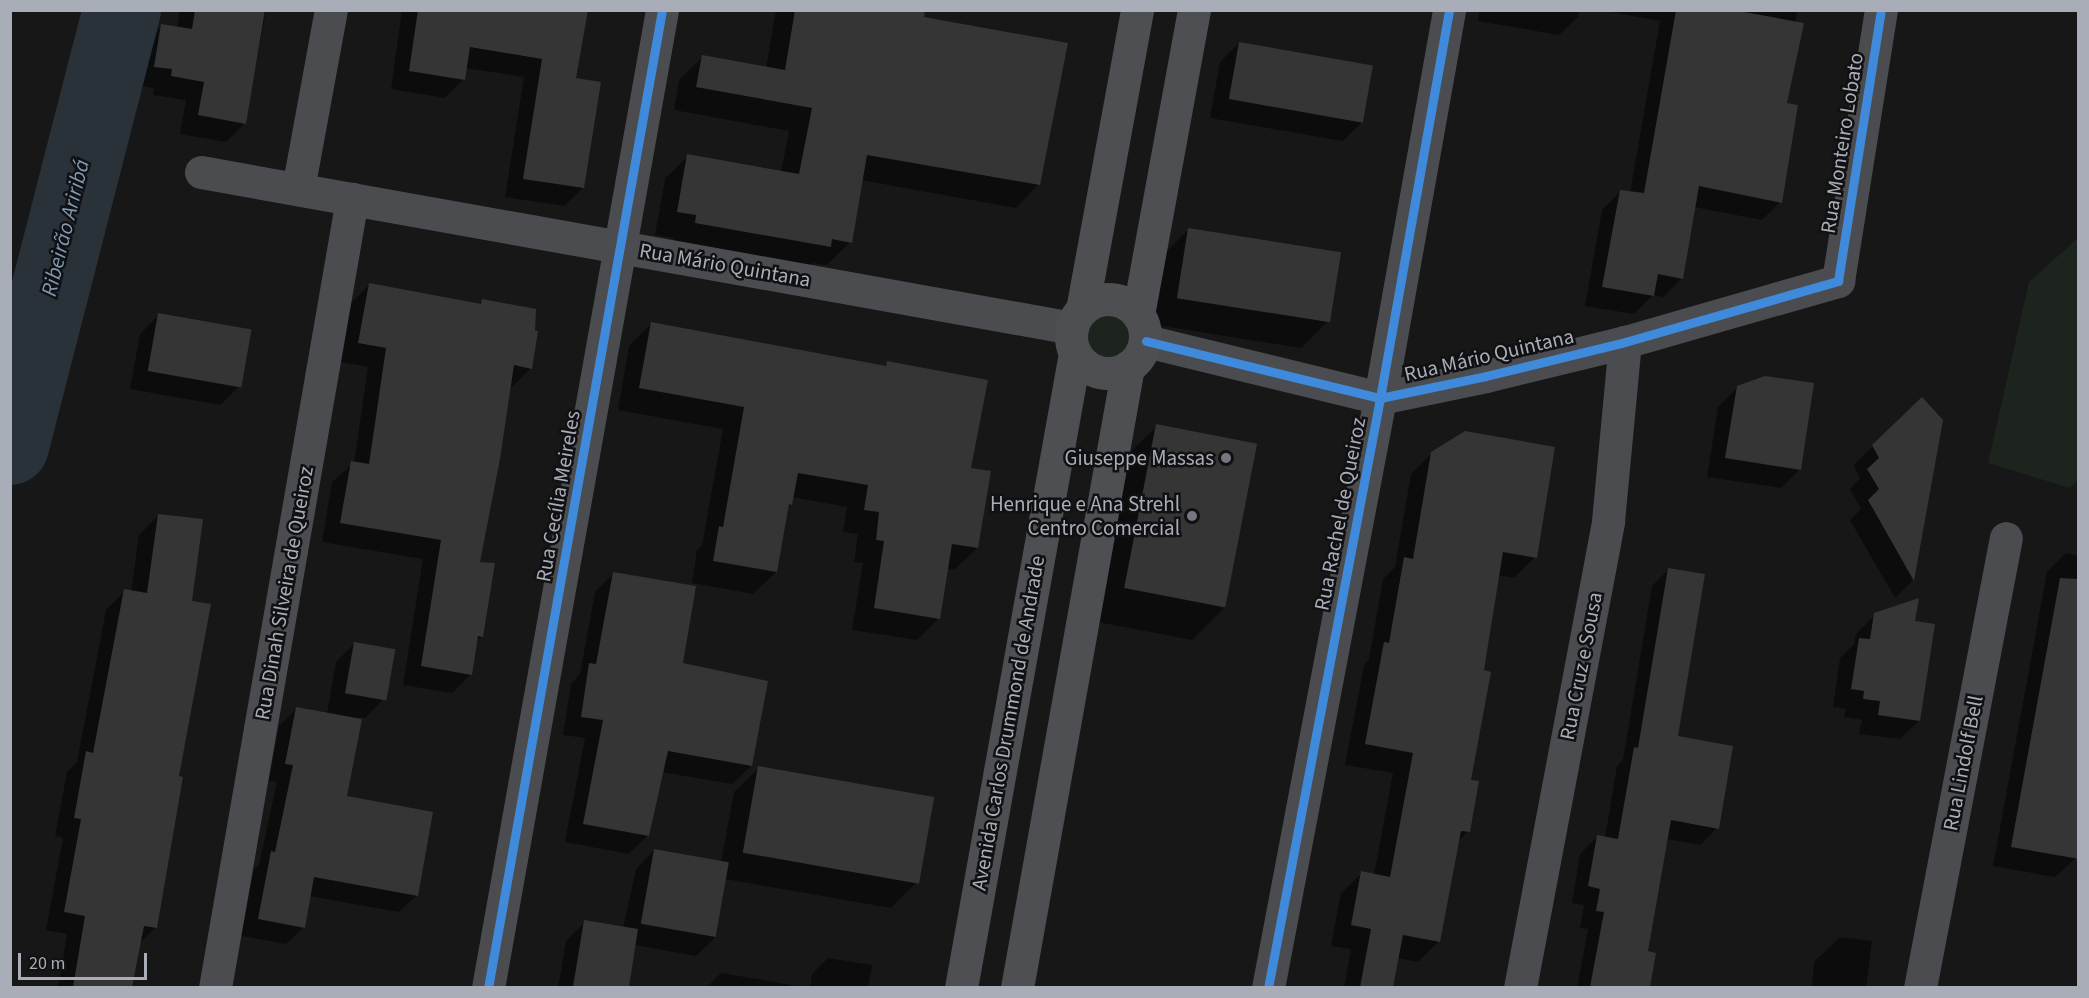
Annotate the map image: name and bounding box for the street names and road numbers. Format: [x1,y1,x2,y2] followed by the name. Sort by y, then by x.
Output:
[1815,51,1869,235] street label: Rua Monteiro Lobato
[637,238,813,292] street label: Rua Mário Quintana
[1402,323,1576,387] street label: Rua Mário Quintana
[531,408,585,584] street label: Rua Cecília Meireles
[1309,415,1371,613] street label: Rua Rachel de Queiroz
[249,464,319,722] street label: Rua Dinah Silveira de Queiroz
[966,554,1050,892] street label: Avenida Carlos Drummond de Andrade
[1554,590,1608,742] street label: Rua Cruz e Sousa
[1938,693,1988,833] street label: Rua Lindolf Bell

